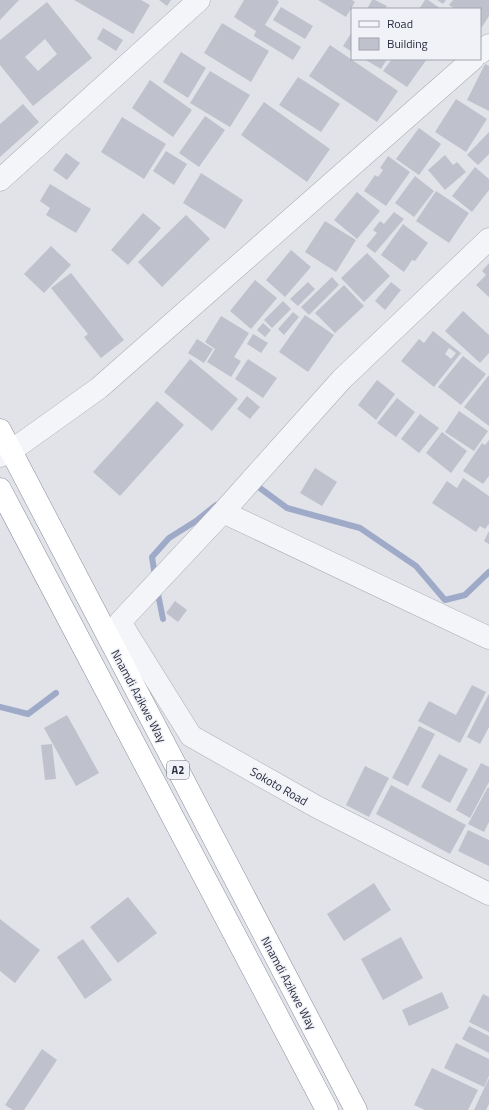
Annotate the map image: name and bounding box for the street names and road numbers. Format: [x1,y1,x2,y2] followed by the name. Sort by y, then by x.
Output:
[106,646,172,746] street label: Nnamdi Azikwe Way
[167,761,189,779] road number: A2
[247,762,311,810] street label: Sokoto Road
[256,933,322,1033] street label: Nnamdi Azikwe Way

